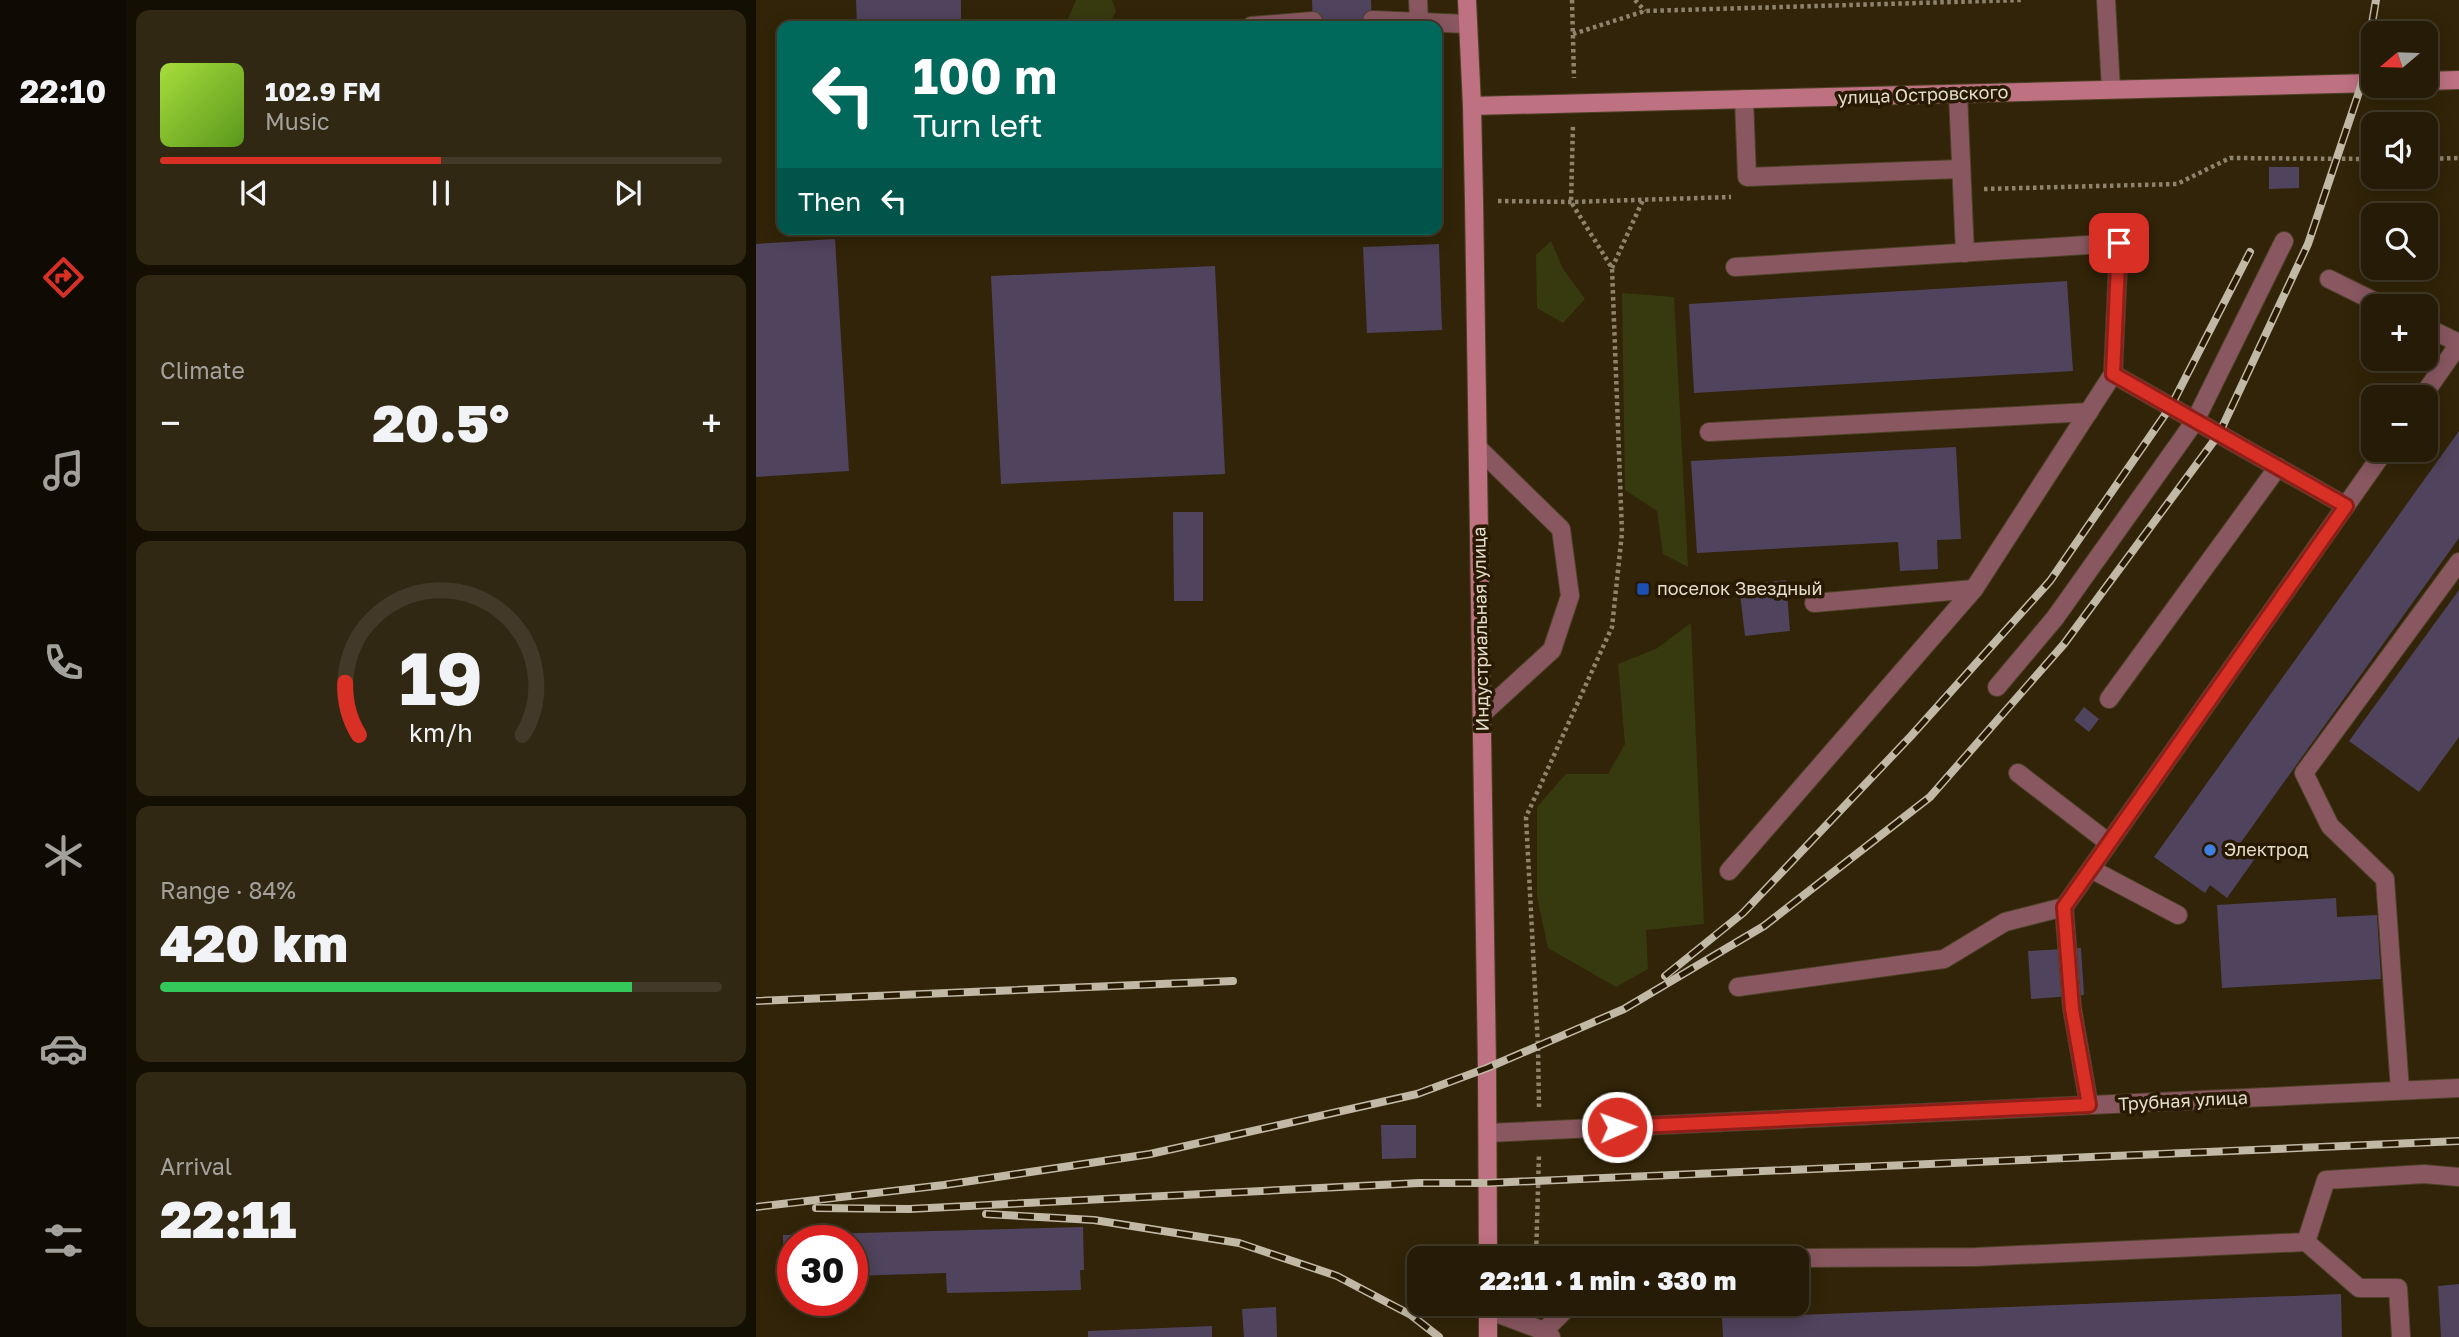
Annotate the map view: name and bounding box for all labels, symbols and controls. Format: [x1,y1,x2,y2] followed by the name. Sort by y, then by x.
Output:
[2361,21,2438,98] north arrow
[2361,21,2438,462] map controls
[913,46,1057,105] text: 100 m
[798,49,889,140] icon: left
[20,72,106,110] text: 22:10
[265,76,381,107] text: 102.9 FM
[1837,80,2009,108] street label: улица Островского
[913,106,1042,144] text: Turn left
[265,107,330,135] text: Music
[2361,112,2438,189] button: sound
[235,174,273,212] icon: previous
[422,174,460,212] icon: pause
[609,174,647,212] icon: next
[875,182,913,220] icon: left
[798,186,861,217] text: Then
[2361,203,2438,280] button: search
[2089,213,2149,273] pin
[2100,224,2138,262] icon: arrive
[39,253,88,302] icon: directions
[2361,294,2438,371] button: +
[160,356,245,384] text: Climate
[2361,385,2438,462] button: −
[373,391,509,453] text: 20.5°
[160,400,181,445] text: −
[701,400,722,445] text: +
[39,446,88,495] icon: music
[1467,527,1493,731] street label: Индустриальная улица
[1657,577,1822,599] place label: поселок Звездный
[1635,581,1651,597] marker: поселок Звездный
[399,634,483,721] text: 19
[39,638,88,687] icon: phone
[409,716,473,747] text: km/h
[39,831,88,880] icon: climate
[2224,838,2309,860] place label: Электрод
[2202,842,2218,858] marker: Электрод
[160,876,296,904] text: Range · 84%
[160,911,348,973] text: 420 km
[39,1024,88,1073] icon: car
[2118,1086,2248,1114] street label: Трубная улица
[1580,1090,1654,1164] position arrow
[160,1152,232,1180] text: Arrival
[160,1187,297,1249] text: 22:11
[39,1216,88,1265] icon: filters
[777,1225,868,1316] speed limit sign: 30
[1480,1265,1736,1296] text: 22:11 · 1 min · 330 m

